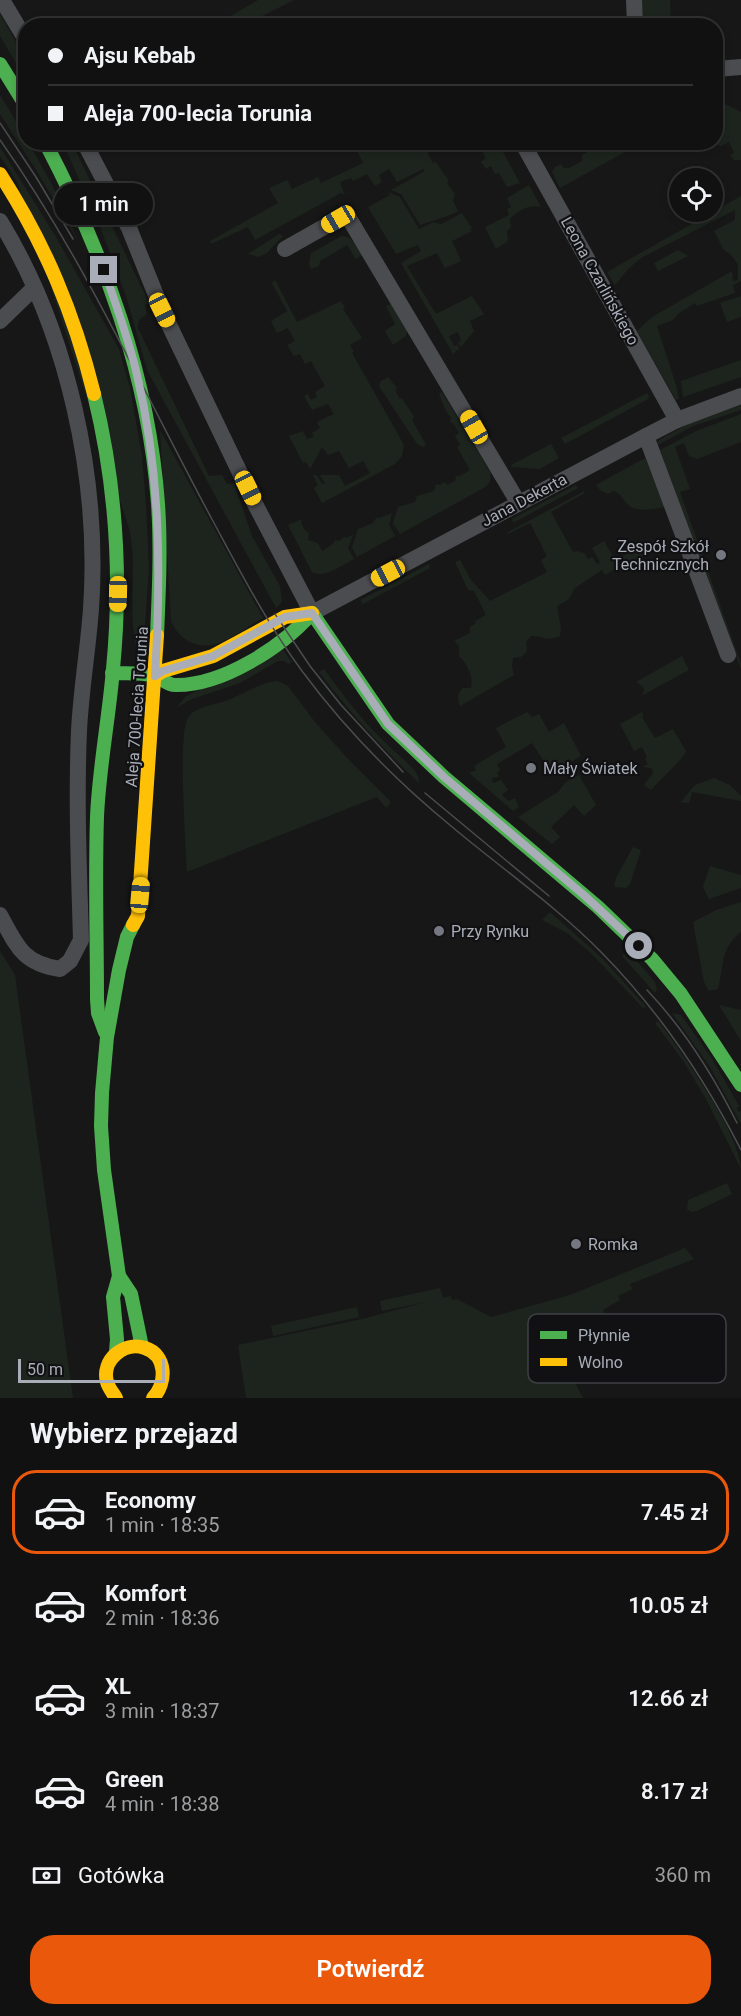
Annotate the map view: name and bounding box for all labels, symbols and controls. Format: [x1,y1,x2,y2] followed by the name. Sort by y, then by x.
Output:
[84,43,196,68] text: Ajsu Kebab
[84,101,312,126] text: Aleja 700-lecia Torunia
[669,168,723,222] map controls
[669,168,723,222] button: locate
[54,183,154,225] callout: 1 min
[78,192,129,216] text: 1 min
[318,202,358,236] car
[557,214,643,348] street label: Leona Czarlińskiego
[90,256,117,283] route end
[146,290,178,330] car
[457,407,491,447] car
[232,468,264,508] car
[478,469,570,531] street label: Jana Dekerta
[612,537,710,574] place label: Zespół Szkół Technicznych
[714,548,728,562] marker: Zespół Szkół Technicznych
[368,557,408,589] car
[109,576,127,612] car
[122,626,152,788] street label: Aleja 700-lecia Torunia
[543,758,638,778] place label: Mały Światek
[524,761,538,775] marker: Mały Światek
[129,876,151,914] car
[451,922,529,941] place label: Przy Rynku
[432,924,446,938] marker: Przy Rynku
[625,932,652,959] route start
[588,1235,638,1254] place label: Romka
[569,1237,583,1251] marker: Romka
[528,1314,726,1383] legend
[578,1326,630,1345] text: Płynnie
[578,1353,623,1372] text: Wolno
[18,1356,165,1384] scale bar
[27,1360,63,1379] text: 50 m
[30,1418,238,1450] text: Wybierz przejazd
[33,1485,87,1539] icon: car
[105,1488,196,1513] text: Economy
[641,1500,708,1525] text: 7.45 zł
[105,1513,220,1537] text: 1 min · 18:35
[33,1578,87,1632] icon: car
[105,1581,187,1606] text: Komfort
[628,1593,708,1618] text: 10.05 zł
[105,1606,220,1630] text: 2 min · 18:36
[33,1671,87,1725] icon: car
[105,1674,131,1699] text: XL
[628,1686,708,1711] text: 12.66 zł
[105,1699,220,1723] text: 3 min · 18:37
[33,1764,87,1818] icon: car
[105,1767,164,1792] text: Green
[641,1779,708,1804] text: 8.17 zł
[105,1792,220,1816] text: 4 min · 18:38
[30,1859,63,1892] icon: cash
[78,1863,165,1888] text: Gotówka
[655,1863,711,1887] text: 360 m
[30,1935,711,2004] button: Potwierdź

